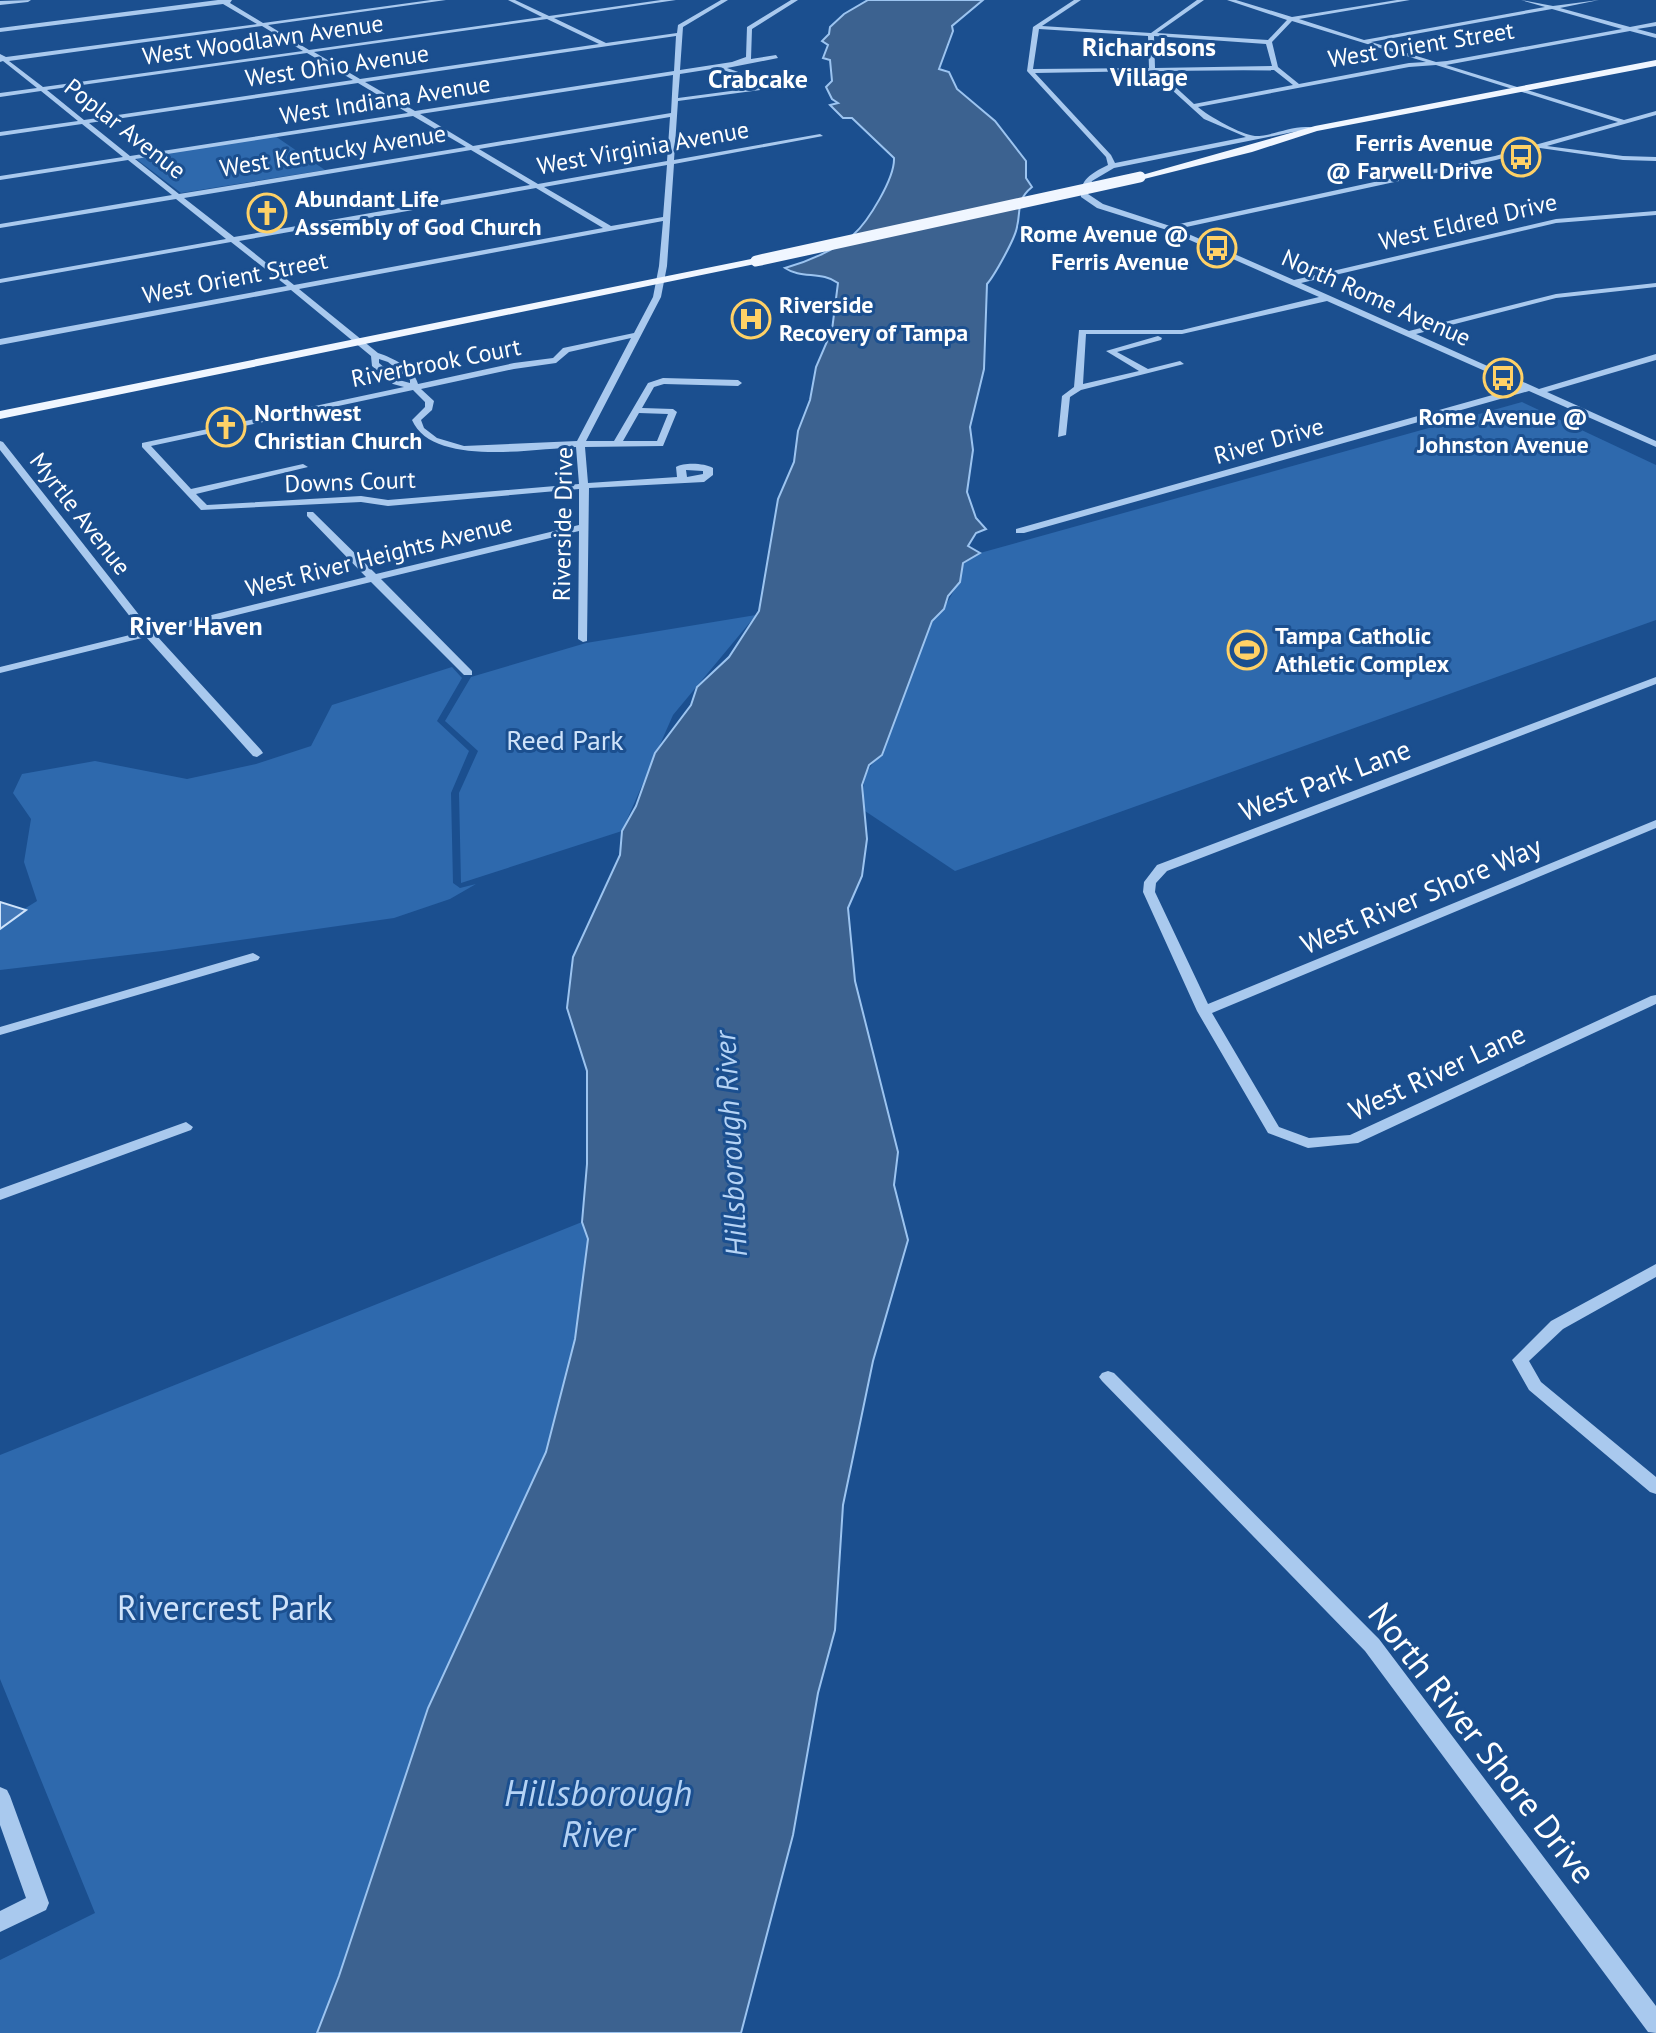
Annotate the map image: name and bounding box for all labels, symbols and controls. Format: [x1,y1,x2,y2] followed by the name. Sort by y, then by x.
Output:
[140,7,385,72] street label: West Woodlawn Avenue
[1326,15,1516,75] street label: West Orient Street
[1082,30,1216,93] district label: Richardsons Village
[243,37,431,94] street label: West Ohio Avenue
[708,62,808,95] district label: Crabcake
[277,68,492,131] street label: West Indiana Avenue
[58,71,192,186] street label: Poplar Avenue
[535,114,751,181] street label: West Virginia Avenue
[218,117,448,184] street label: West Kentucky Avenue
[1326,127,1493,186] place label: Ferris Avenue @ Farwell Drive
[1500,136,1542,178] bus stop icon: Ferris Avenue @ Farwell Drive
[295,183,541,242] place label: Abundant Life Assembly of God Church
[1376,186,1560,257] street label: West Eldred Drive
[246,192,288,234] church icon: Abundant Life Assembly of God Church
[1020,218,1189,277] place label: Rome Avenue @ Ferris Avenue
[1196,227,1238,269] bus stop icon: Rome Avenue @ Ferris Avenue
[1277,242,1476,353] street label: North Rome Avenue
[140,244,330,311] street label: West Orient Street
[779,289,968,348] place label: Riverside Recovery of Tampa
[730,298,772,340] hospital icon: Riverside Recovery of Tampa
[348,331,523,394] street label: Riverbrook Court
[1482,357,1524,399] bus stop icon: Rome Avenue @ Johnston Avenue
[254,397,422,456] place label: Northwest Christian Church
[1416,401,1589,460] place label: Rome Avenue @ Johnston Avenue
[205,406,247,448] church icon: Northwest Christian Church
[1210,410,1327,471] street label: River Drive
[23,446,138,581] street label: Myrtle Avenue
[546,447,579,601] street label: Riverside Drive
[284,464,416,499] street label: Downs Court
[242,507,516,604] street label: West River Heights Avenue
[129,609,263,642] district label: River Haven
[1275,620,1449,679] place label: Tampa Catholic Athletic Complex
[1226,629,1268,671] sports icon: Tampa Catholic Athletic Complex
[506,721,624,758] park label: Reed Park
[1234,730,1416,829] street label: West Park Lane
[1295,827,1547,962] street label: West River Shore Way
[1342,1014,1531,1129] street label: West River Lane
[704,1028,755,1258] water label: Hillsborough River
[117,1585,333,1629] park label: Rivercrest Park
[1359,1593,1606,1892] street label: North River Shore Drive
[504,1769,692,1857] water label: Hillsborough River

